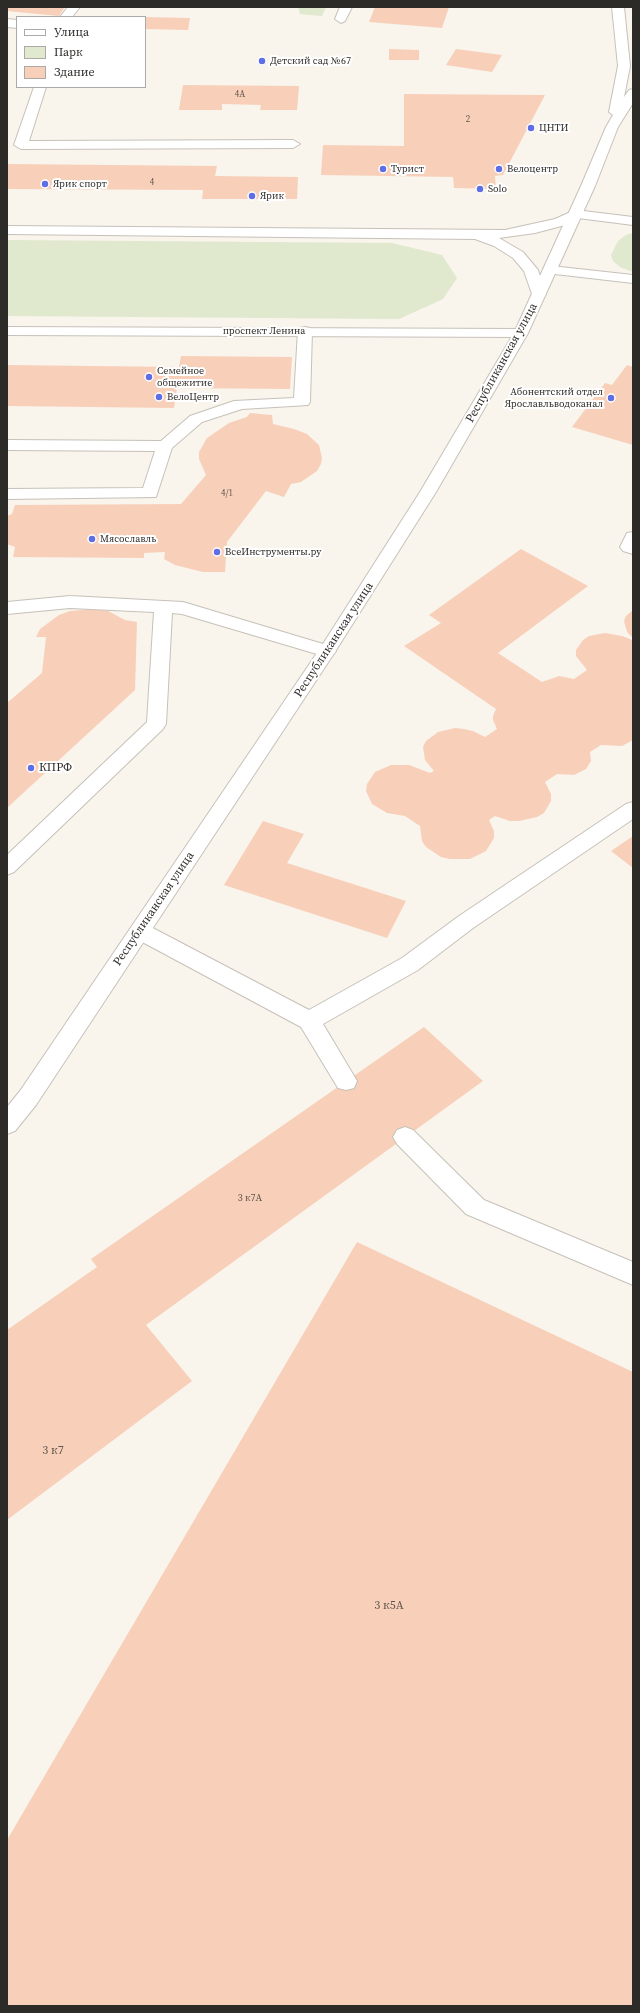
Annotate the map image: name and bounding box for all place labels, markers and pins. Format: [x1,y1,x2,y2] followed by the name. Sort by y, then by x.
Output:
[270,55,351,67] place label: Детский сад №67
[257,56,267,66] marker: Детский сад №67
[539,122,569,134] place label: ЦНТИ
[526,123,536,133] marker: ЦНТИ
[391,163,424,175] place label: Турист
[507,163,558,175] place label: Велоцентр
[378,164,388,174] marker: Турист
[494,164,504,174] marker: Велоцентр
[53,178,107,190] place label: Ярик спорт
[40,179,50,189] marker: Ярик спорт
[488,183,507,195] place label: Solo
[475,184,485,194] marker: Solo
[260,190,284,202] place label: Ярик
[247,191,257,201] marker: Ярик
[157,365,212,388] place label: Семейное общежитие
[144,372,154,382] marker: Семейное общежитие
[505,386,603,410] place label: Абонентский отдел Ярославльводоканал
[167,391,219,403] place label: ВелоЦентр
[154,392,164,402] marker: ВелоЦентр
[606,393,616,403] marker: Абонентский отдел Ярославльводоканал
[100,533,156,545] place label: Мясославль
[87,534,97,544] marker: Мясославль
[225,546,321,558] place label: ВсеИнструменты.ру
[212,547,222,557] marker: ВсеИнструменты.ру
[39,761,72,775] place label: КПРФ
[26,763,36,773] marker: КПРФ

